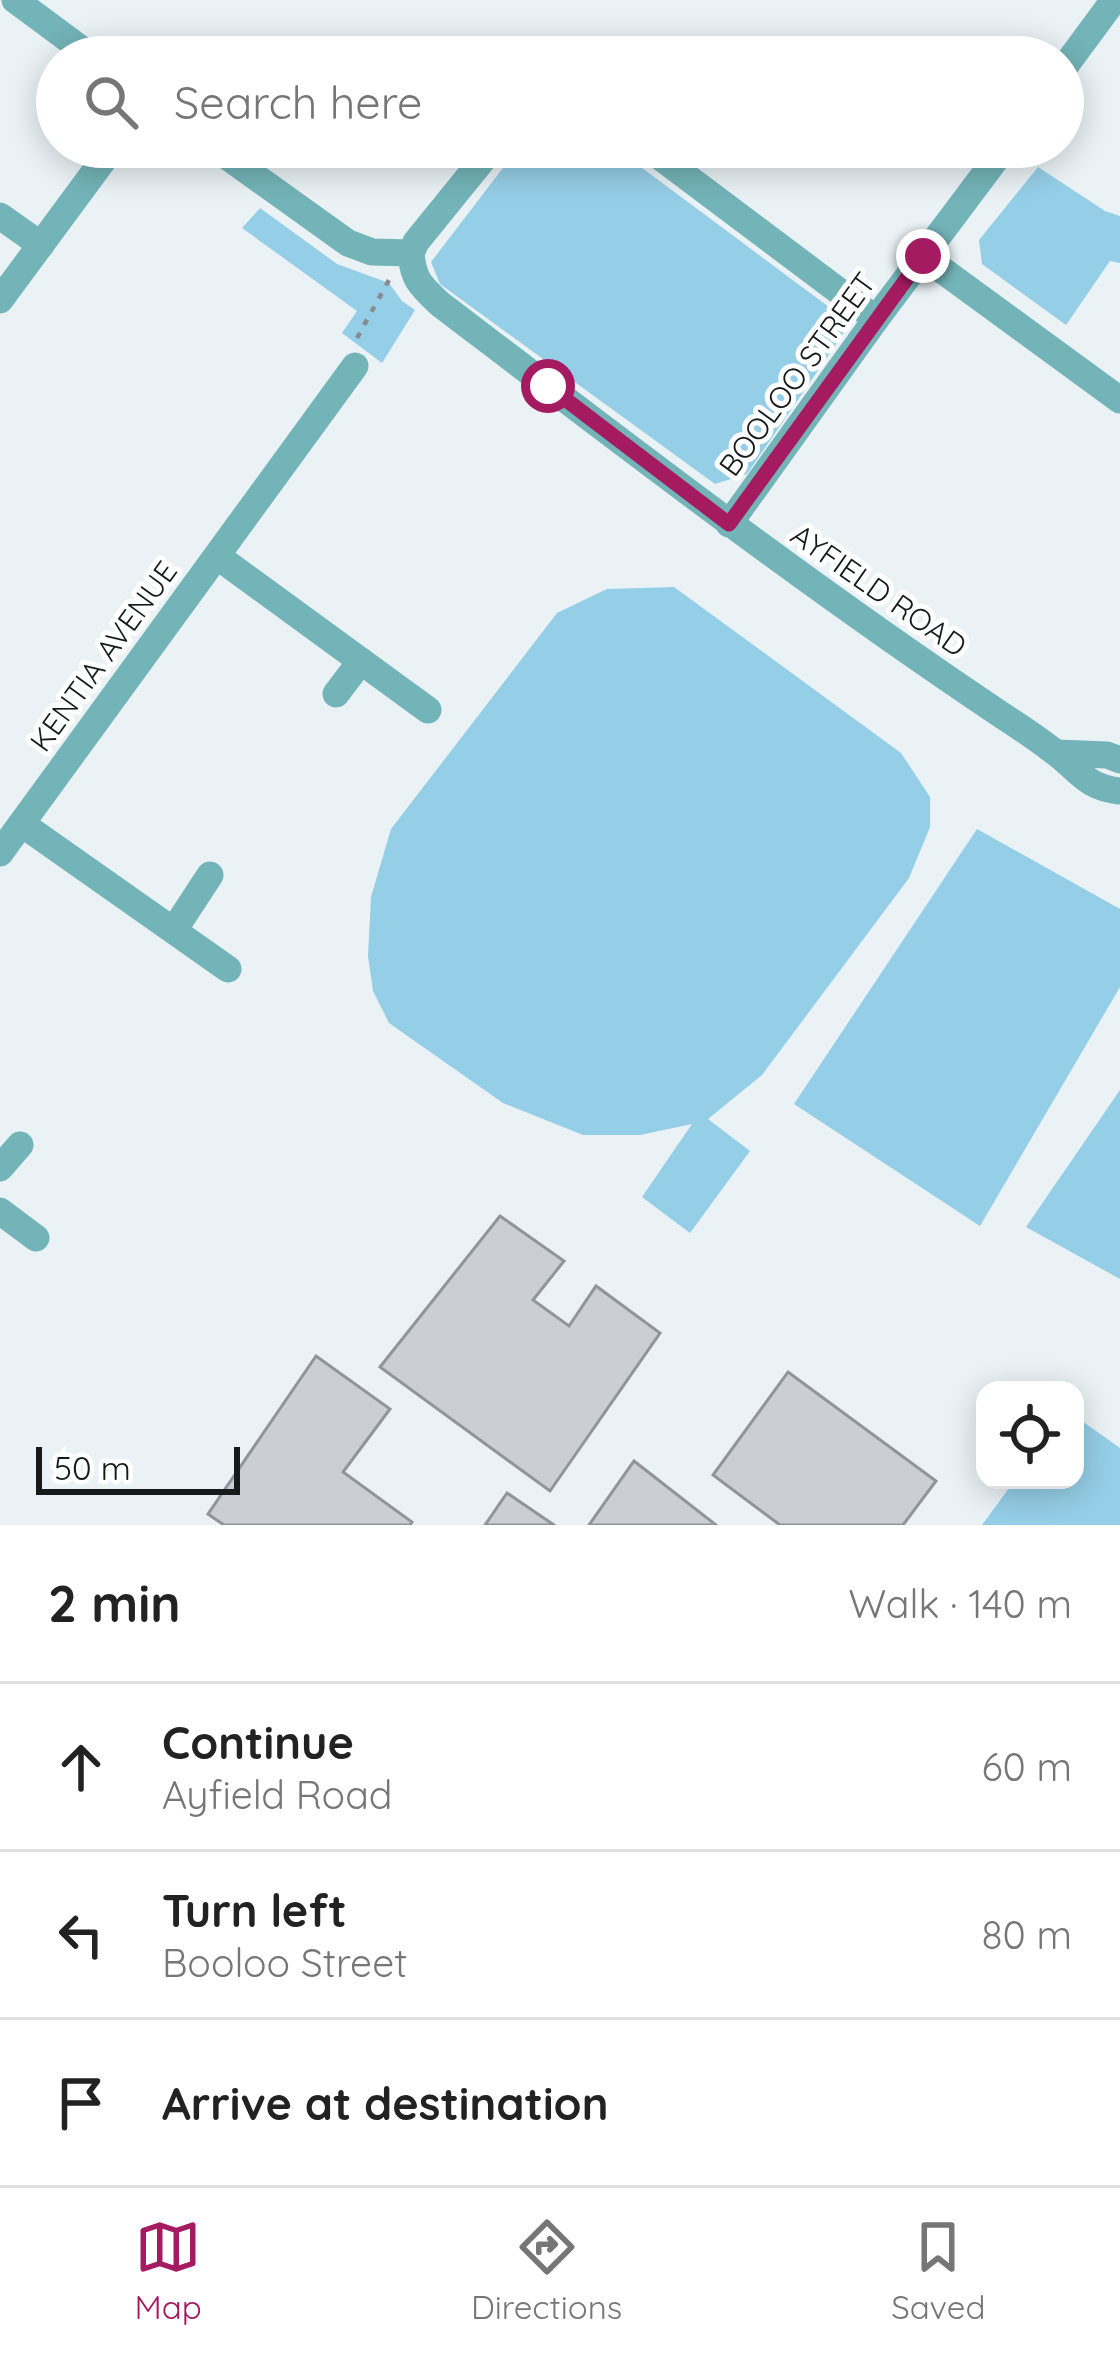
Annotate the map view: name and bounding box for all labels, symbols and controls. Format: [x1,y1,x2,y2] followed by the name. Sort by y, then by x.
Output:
[36,36,1084,168] search box
[78,69,144,135] icon: search
[174,74,422,130] text: Search here
[896,229,950,283] route end
[710,265,884,483] street label: BOOLOO STREET
[521,359,575,413] route start
[784,515,974,665] street label: AYFIELD ROAD
[21,553,185,759] street label: KENTIA AVENUE
[976,1381,1084,1489] map controls
[976,1381,1084,1489] button: locate
[36,1441,240,1494] scale bar
[54,1447,131,1488] text: 50 m
[48,1571,181,1635] text: 2 min
[848,1579,1072,1628] text: Walk · 140 m
[162,1714,354,1770] text: Continue
[48,1734,114,1800] icon: ahead
[982,1742,1072,1791] text: 60 m
[162,1770,392,1819] text: Ayfield Road
[162,1882,347,1938] text: Turn left
[48,1902,114,1968] icon: left
[982,1910,1072,1959] text: 80 m
[162,1938,407,1987] text: Booloo Street
[48,2070,114,2136] icon: arrive
[162,2075,608,2131] text: Arrive at destination
[135,2214,202,2327] tab: Map
[471,2214,622,2327] tab: Directions
[891,2214,985,2327] tab: Saved

